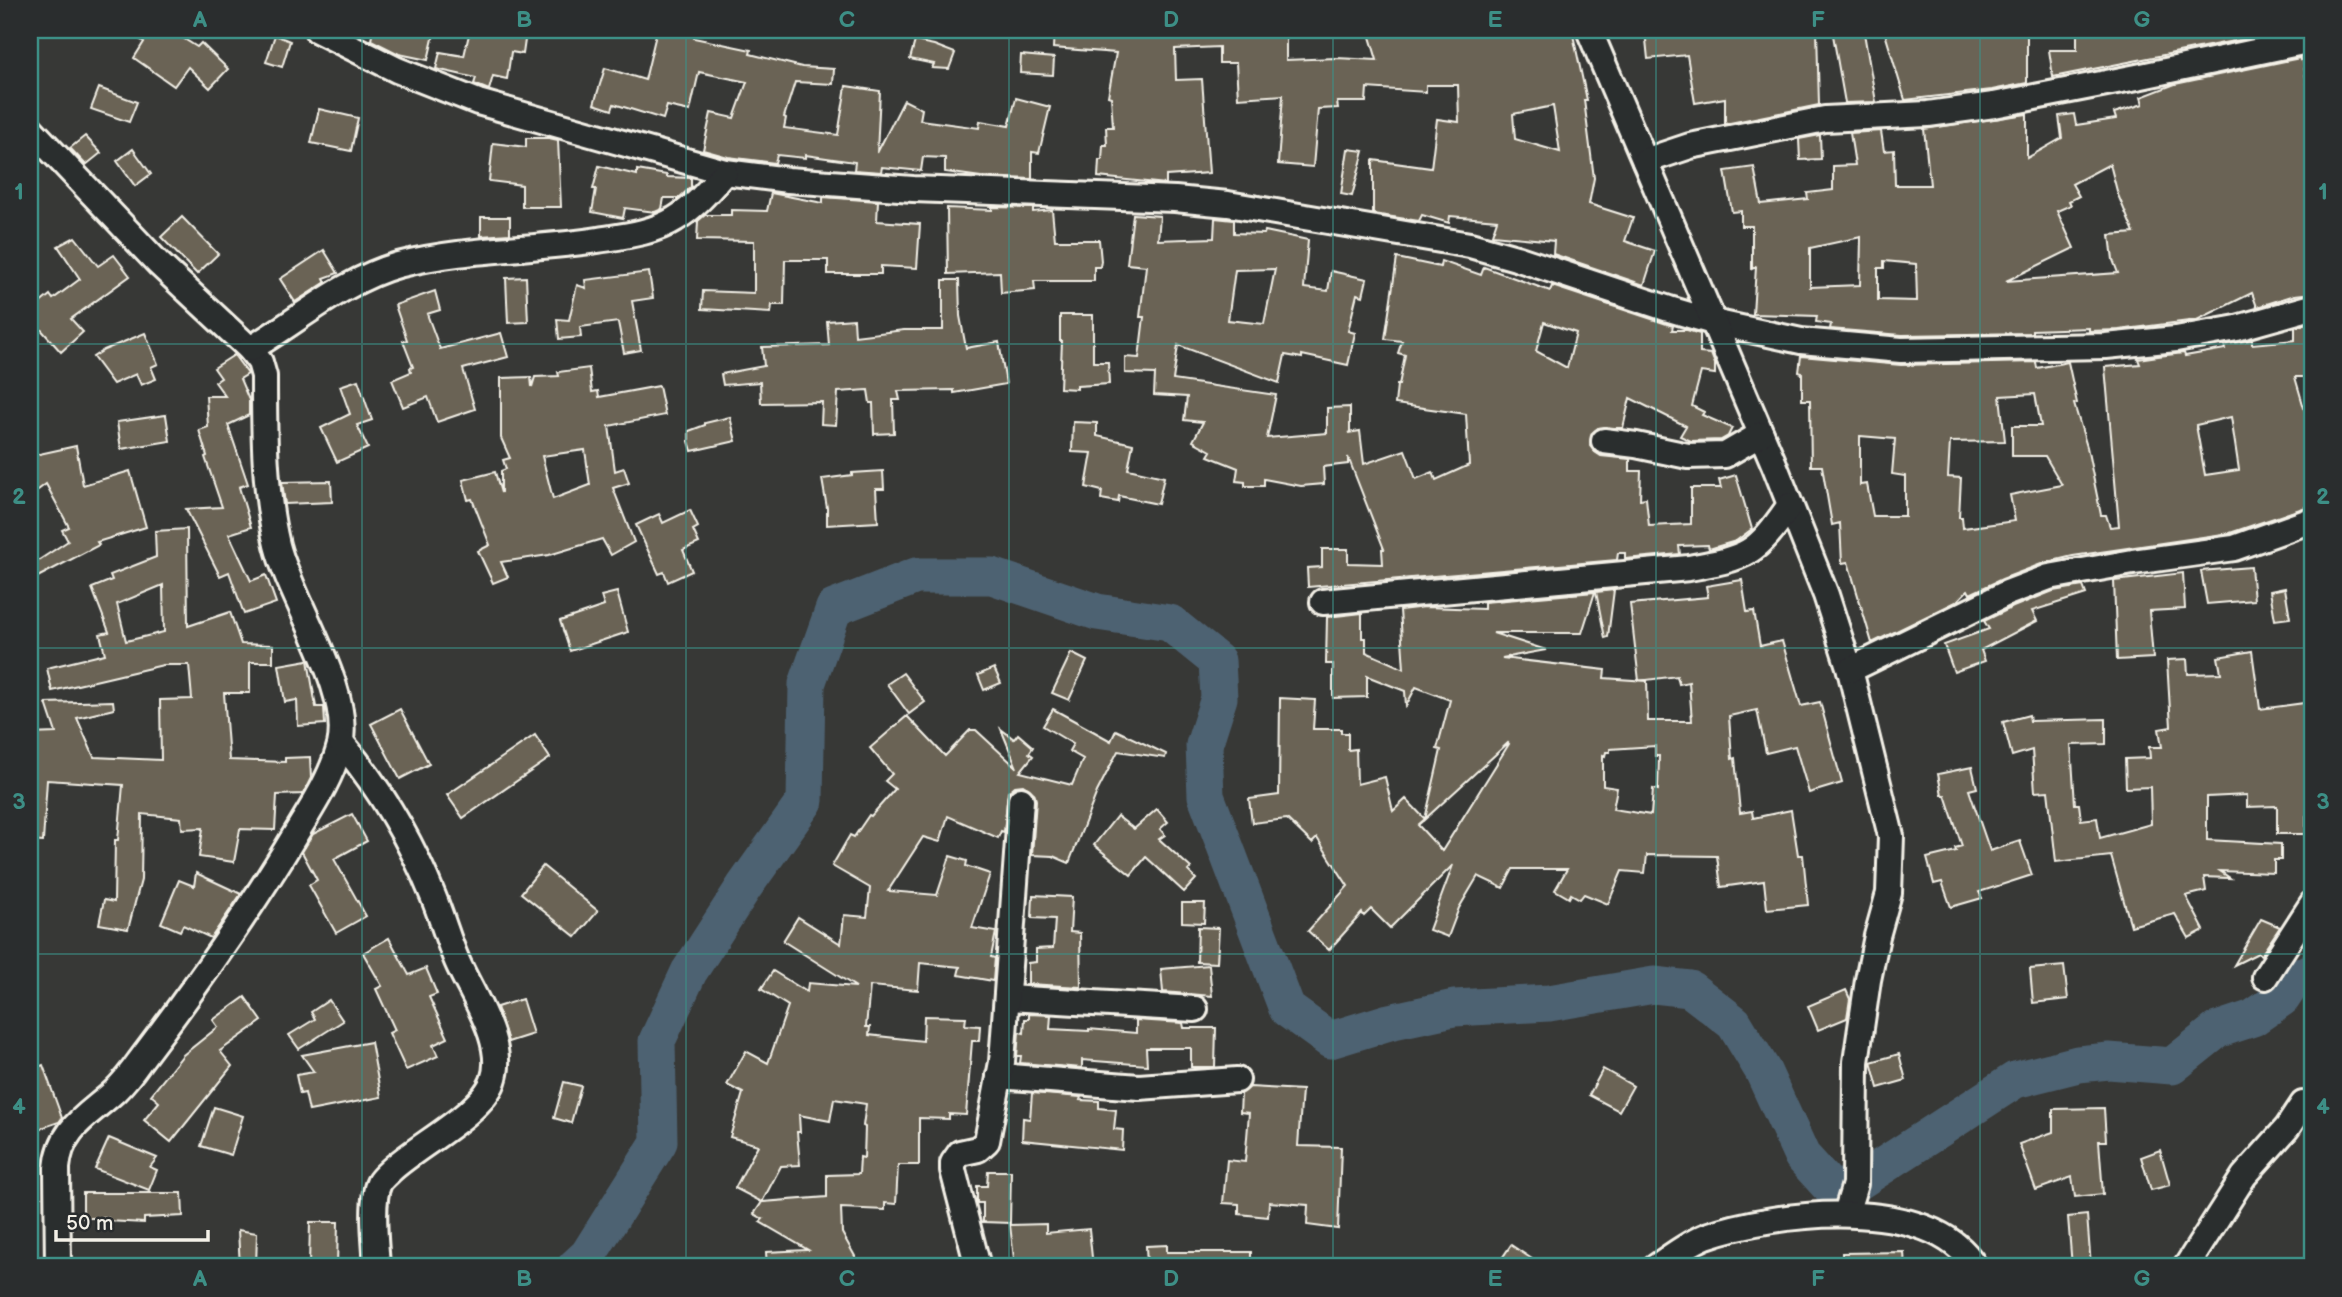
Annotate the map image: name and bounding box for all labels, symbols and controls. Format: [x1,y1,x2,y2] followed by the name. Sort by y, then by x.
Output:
[192,6,208,34] text: A
[516,6,532,34] text: B
[839,6,855,34] text: C
[1163,6,1179,34] text: D
[1488,6,1503,34] text: E
[1811,6,1825,34] text: F
[2134,6,2151,34] text: G
[14,178,24,206] text: 1
[2318,178,2328,206] text: 1
[12,483,26,511] text: 2
[2316,483,2330,511] text: 2
[12,788,26,816] text: 3
[2316,788,2330,816] text: 3
[12,1093,26,1121] text: 4
[2316,1093,2330,1121] text: 4
[56,1199,208,1243] scale bar
[66,1211,113,1236] text: 50 m
[192,1265,208,1293] text: A
[516,1265,532,1293] text: B
[839,1265,855,1293] text: C
[1163,1265,1179,1293] text: D
[1488,1265,1503,1293] text: E
[1811,1265,1825,1293] text: F
[2134,1265,2151,1293] text: G

